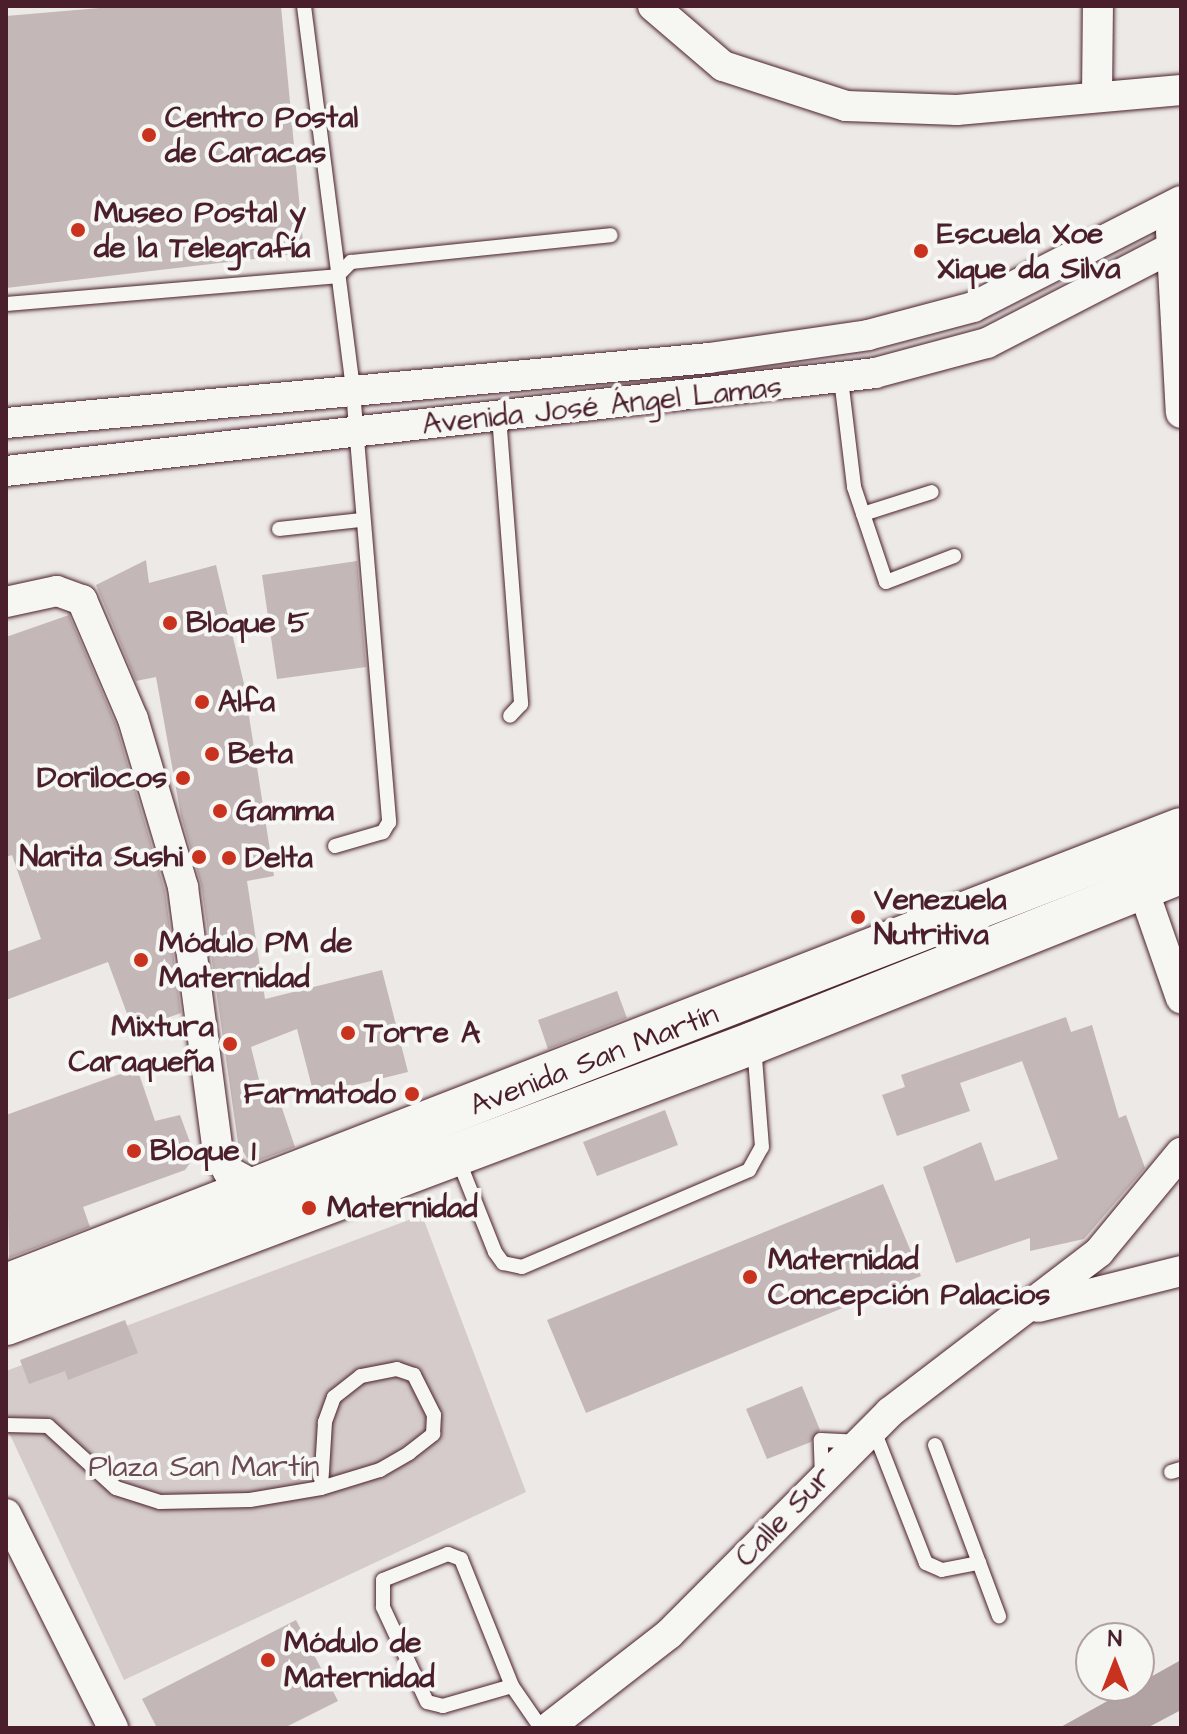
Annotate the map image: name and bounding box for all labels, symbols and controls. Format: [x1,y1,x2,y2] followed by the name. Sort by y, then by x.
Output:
[165,100,358,170] place label: Centro Postal de Caracas
[140,126,158,144] marker: Centro Postal de Caracas
[94,195,310,266] place label: Museo Postal y de la Telegrafía
[937,216,1120,286] place label: Escuela Xoe Xique da Silva
[69,221,87,239] marker: Museo Postal y de la Telegrafía
[912,242,930,260] marker: Escuela Xoe Xique da Silva
[420,369,784,443] street label: Avenida José Ángel Lamas
[186,605,309,641] place label: Bloque 5
[161,614,179,632] marker: Bloque 5
[218,684,275,720] place label: Alfa
[193,693,211,711] marker: Alfa
[228,736,293,772] place label: Beta
[203,745,221,763] marker: Beta
[37,760,167,796] place label: Dorilocos
[174,769,192,787] marker: Dorilocos
[236,793,334,829] place label: Gamma
[211,802,229,820] marker: Gamma
[19,839,183,875] place label: Narita Sushi
[245,840,313,876] place label: Delta
[190,848,208,866] marker: Narita Sushi
[220,849,238,867] marker: Delta
[874,882,1007,952] place label: Venezuela Nutritiva
[849,908,867,926] marker: Venezuela Nutritiva
[159,925,352,996] place label: Módulo PM de Maternidad
[130,949,152,971] marker: Módulo PM de Maternidad
[465,996,723,1124] street label: Avenida San Martín
[69,1009,214,1080] place label: Mixtura Caraqueña
[364,1015,480,1051] place label: Torre A
[339,1024,357,1042] marker: Torre A
[221,1035,239,1053] marker: Mixtura Caraqueña
[244,1076,396,1112] place label: Farmatodo
[403,1085,421,1103] marker: Farmatodo
[150,1133,256,1169] place label: Bloque 1
[125,1142,143,1160] marker: Bloque 1
[327,1190,478,1226] place label: Maternidad
[298,1197,320,1219] marker: Maternidad
[768,1242,1050,1312] place label: Maternidad Concepción Palacios
[739,1266,761,1288] marker: Maternidad Concepción Palacios
[88,1449,320,1485] park label: Plaza San Martín
[728,1459,840,1575] street label: Calle Sur
[1075,1622,1155,1702] north arrow
[1108,1624,1122,1655] text: N
[284,1625,435,1696] place label: Módulo de Maternidad
[259,1651,277,1669] marker: Módulo de Maternidad

